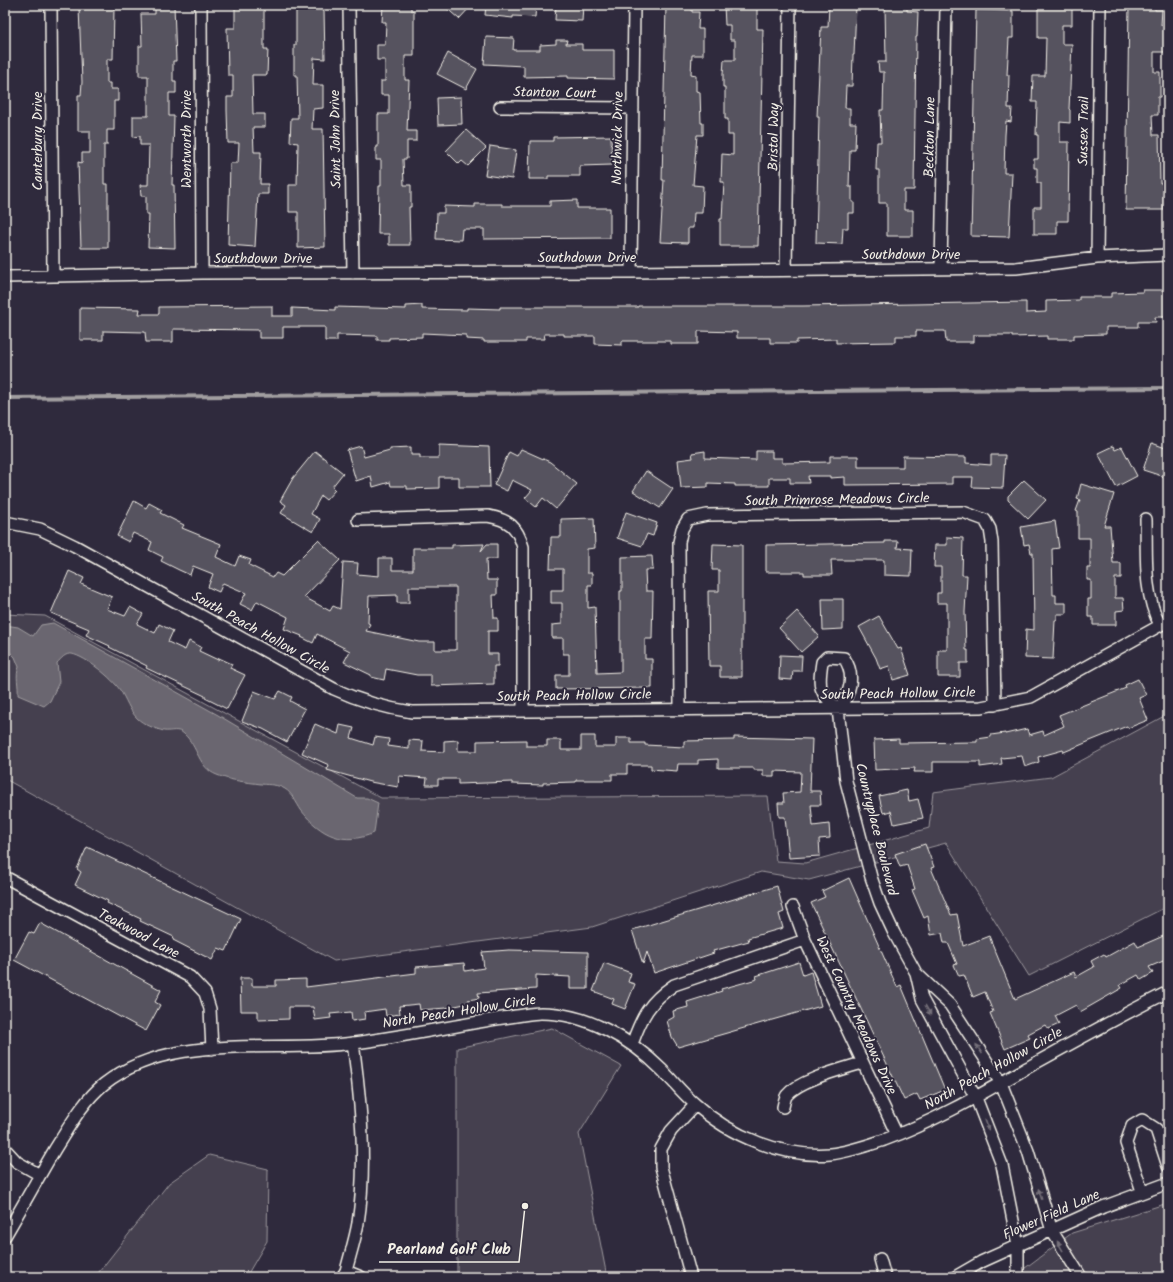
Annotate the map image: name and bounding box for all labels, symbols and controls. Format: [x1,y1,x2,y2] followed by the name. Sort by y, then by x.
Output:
[513,81,597,105] street label: Stanton Court
[176,89,198,188] street label: Wentworth Drive
[324,89,348,188] street label: Saint John Drive
[606,90,630,185] street label: Northwick Drive
[27,91,49,190] street label: Canterbury Drive
[918,96,942,178] street label: Beckton Lane
[1072,96,1096,166] street label: Sussex Trail
[762,103,786,171] street label: Bristol Way
[862,244,961,266] street label: Southdown Drive
[538,247,637,269] street label: Southdown Drive
[214,248,313,270] street label: Southdown Drive
[744,487,930,513] street label: South Primrose Meadows Circle
[187,586,334,680] street label: South Peach Hollow Circle
[820,682,976,706] street label: South Peach Hollow Circle
[496,684,652,708] street label: South Peach Hollow Circle
[849,761,903,899] street label: Countryplace Boulevard
[94,903,184,965] street label: Teakwood Lane
[810,932,903,1099] street label: West Country Meadows Drive
[381,989,538,1035] street label: North Peach Hollow Circle
[924,1004,931,1016] one-way arrow
[920,1021,1067,1116] street label: North Peach Hollow Circle
[975,1044,983,1055] one-way arrow
[985,1119,991,1131] one-way arrow
[999,1183,1104,1246] street label: Flower Field Lane
[1036,1188,1042,1200] one-way arrow
[379,1235,519,1262] callout: Pearland Golf Club
[387,1238,511,1262] text: Pearland Golf Club
[1057,1240,1064,1252] one-way arrow

